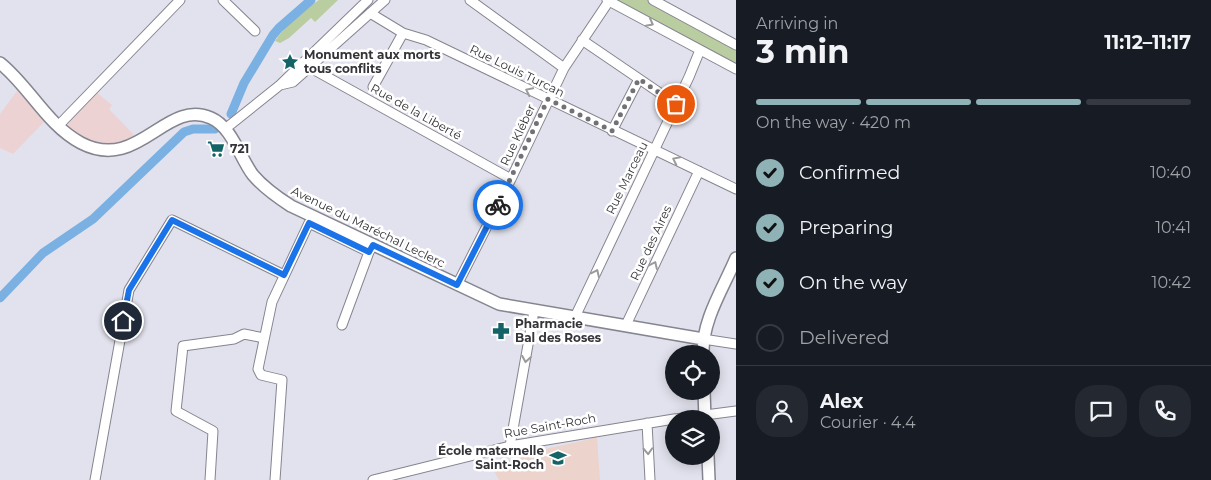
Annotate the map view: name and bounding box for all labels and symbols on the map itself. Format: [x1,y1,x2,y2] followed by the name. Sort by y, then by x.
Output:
[645,17,654,27] one-way arrow
[467,41,567,100] street label: Rue Louis Turcan
[304,47,441,76] place label: Monument aux morts tous conflits
[280,52,300,72] place icon: Monument aux morts tous conflits
[368,80,464,143] street label: Rue de la Liberté
[655,83,697,125] pin
[526,87,535,97] one-way arrow
[497,101,538,168] street label: Rue Kléber
[206,139,226,159] supermarket icon: 721
[602,139,651,217] street label: Rue Marceau
[230,141,249,156] place label: 721
[672,156,681,166] one-way arrow
[473,180,523,230] courier
[289,183,448,270] street label: Avenue du Maréchal Leclerc
[627,203,675,283] street label: Rue des Aires
[648,261,659,270] one-way arrow
[589,269,600,278] one-way arrow
[102,300,144,342] pin
[515,316,602,345] place label: Pharmacie Bal des Roses
[491,321,511,341] pharmacy icon: Pharmacie Bal des Roses
[521,354,531,363] one-way arrow
[503,410,597,441] street label: Rue Saint-Roch
[438,443,544,472] place label: École maternelle Saint-Roch
[548,448,568,468] school or university icon: École maternelle Saint-Roch
[643,448,654,456] one-way arrow

